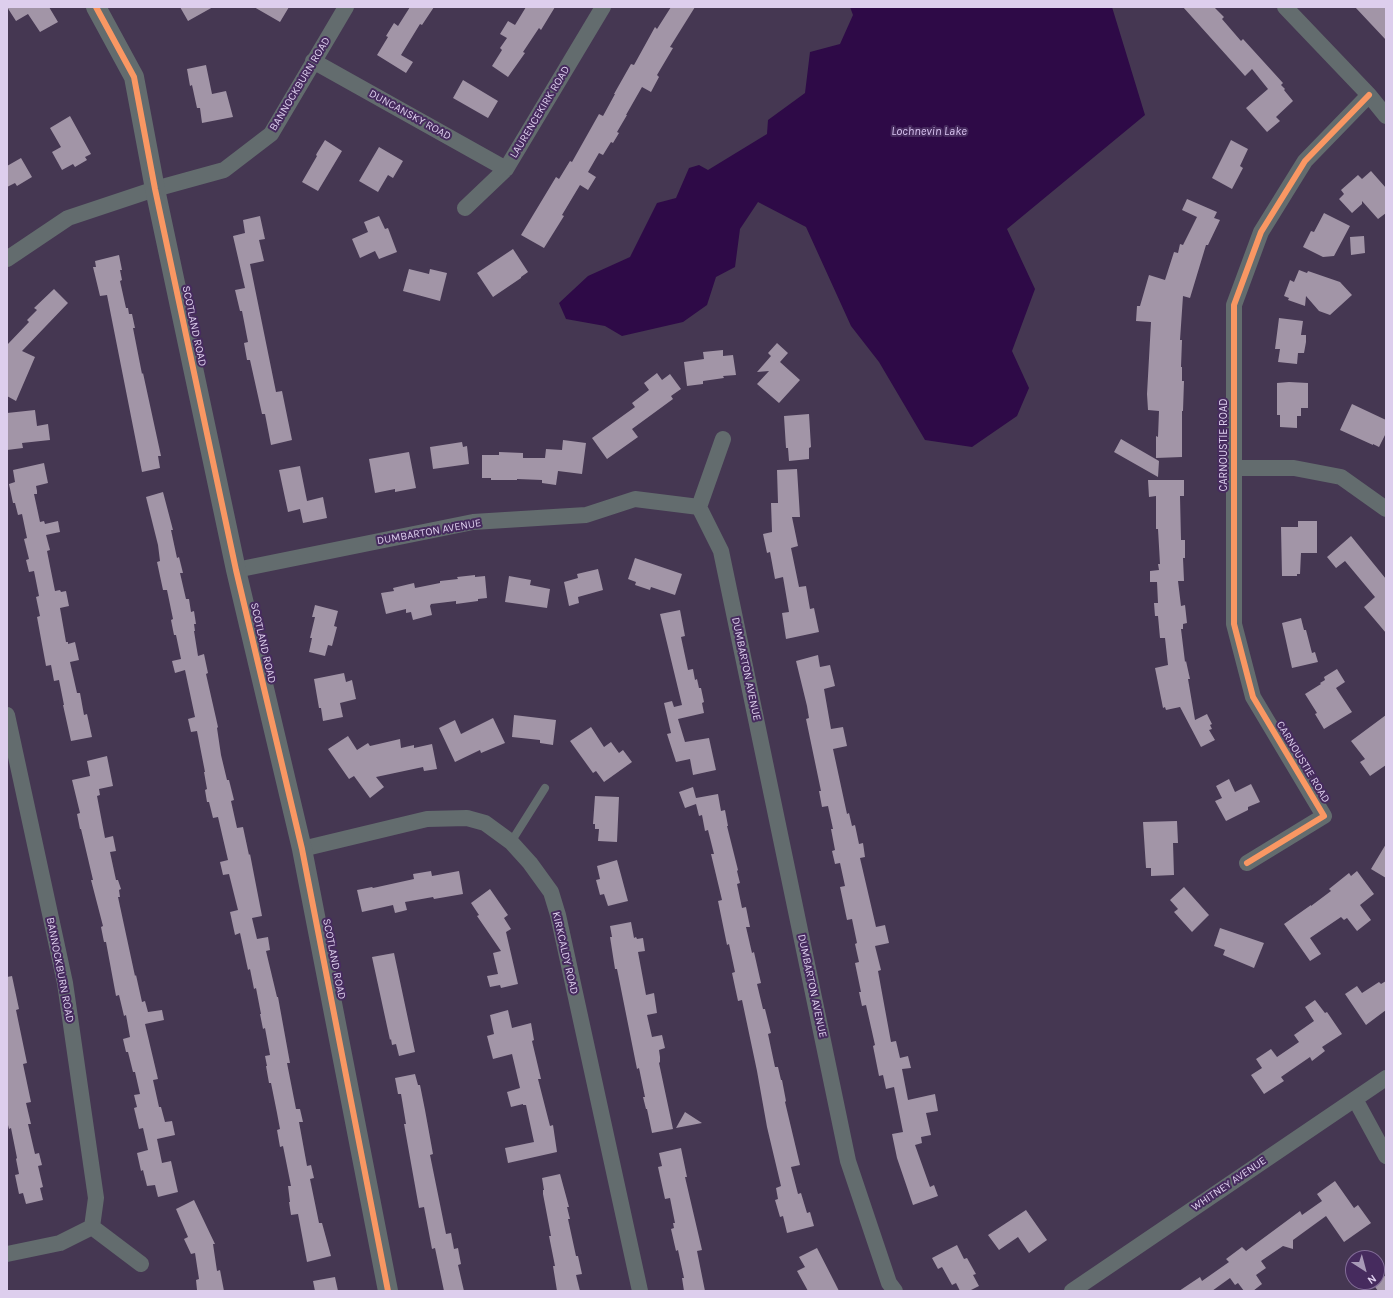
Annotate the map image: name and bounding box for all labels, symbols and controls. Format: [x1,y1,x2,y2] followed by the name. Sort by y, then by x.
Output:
[267,35,333,133] street label: BANNOCKBURN ROAD
[507,64,573,160] street label: LAURENCEKIRK ROAD
[367,87,453,143] street label: DUNCANSKY ROAD
[891,125,967,139] water label: Lochnevin Lake
[179,284,209,368] street label: SCOTLAND ROAD
[1217,398,1231,492] street label: CARNOUSTIE ROAD
[376,516,482,548] street label: DUMBARTON AVENUE
[247,601,279,685] street label: SCOTLAND ROAD
[729,616,763,722] street label: DUMBARTON AVENUE
[1273,719,1333,805] street label: CARNOUSTIE ROAD
[549,910,581,996] street label: KIRKCALDY ROAD
[43,916,77,1024] street label: BANNOCKBURN ROAD
[320,917,348,1001] street label: SCOTLAND ROAD
[795,933,829,1039] street label: DUMBARTON AVENUE
[1189,1154,1269,1214] street label: WHITNEY AVENUE
[1345,1250,1385,1290] north arrow
[1365,1272,1379,1287] text: N

